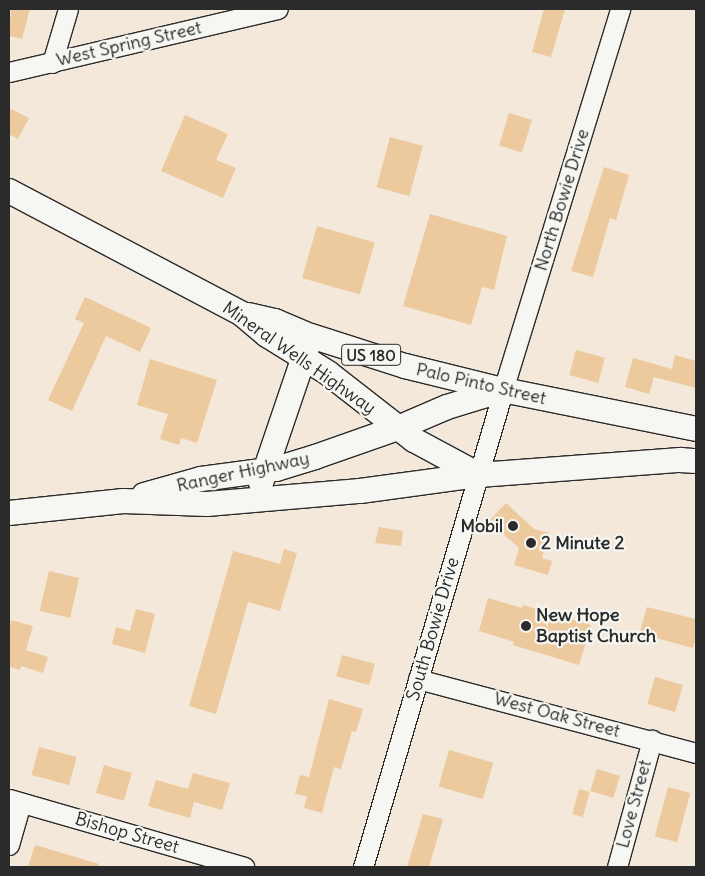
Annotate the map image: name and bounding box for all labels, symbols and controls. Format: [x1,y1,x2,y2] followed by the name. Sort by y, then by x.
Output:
[54,17,204,71] street label: West Spring Street
[530,126,594,274] street label: North Bowie Drive
[218,297,380,419] street label: Mineral Wells Highway
[341,342,401,368] road number: US 180
[414,359,548,409] street label: Palo Pinto Street
[175,447,311,497] street label: Ranger Highway
[460,515,503,537] place label: Mobil
[507,520,519,532] marker: Mobil
[541,532,624,554] place label: 2 Minute 2
[525,537,537,549] marker: 2 Minute 2
[402,555,464,703] street label: South Bowie Drive
[536,605,656,648] place label: New Hope Baptist Church
[520,620,532,632] marker: New Hope Baptist Church
[492,688,622,742] street label: West Oak Street
[612,758,656,850] street label: Love Street
[73,808,181,858] street label: Bishop Street

